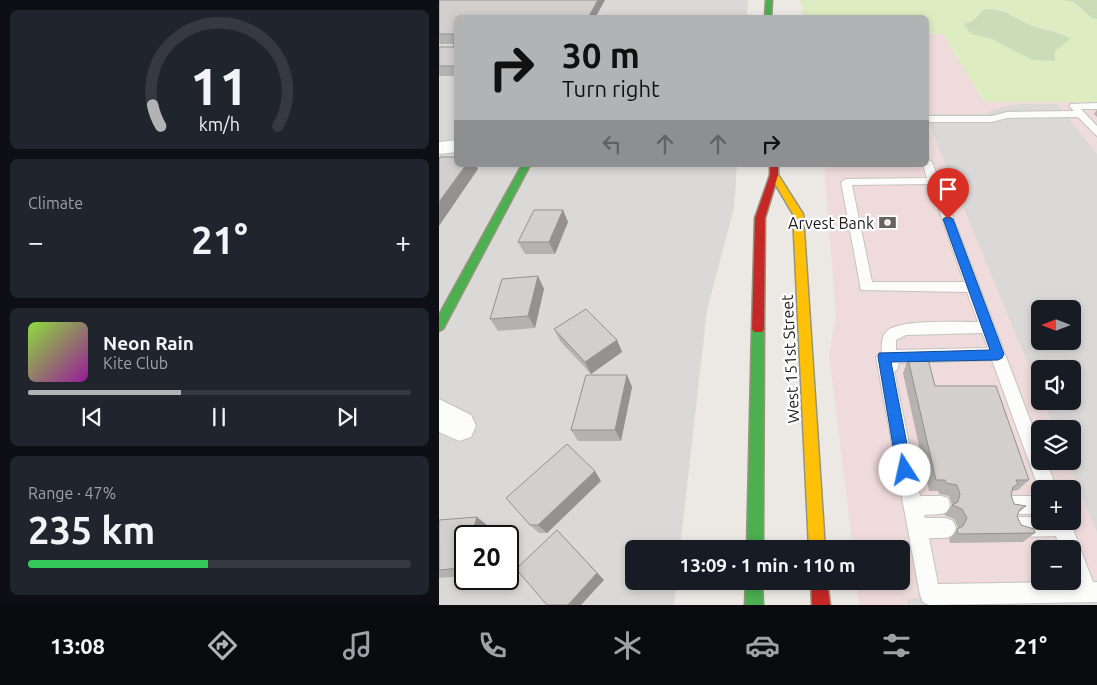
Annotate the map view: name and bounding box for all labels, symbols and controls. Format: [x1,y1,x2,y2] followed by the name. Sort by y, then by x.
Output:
[479,35,544,100] icon: right
[562,35,640,75] text: 30 m
[190,57,249,115] text: 11
[562,76,660,101] text: Turn right
[199,114,240,134] text: km/h
[598,130,626,158] icon: left
[651,130,679,158] icon: ahead
[704,130,732,158] icon: ahead
[757,130,785,158] icon: right
[927,168,969,219] pin
[934,175,962,203] icon: arrive
[28,194,83,212] text: Climate
[878,213,898,233] bank icon: Arvest Bank
[788,214,874,232] place label: Arvest Bank
[191,219,248,261] text: 21°
[28,226,44,257] text: −
[395,226,411,257] text: +
[778,293,802,424] street label: West 151st Street
[1031,300,1081,350] north arrow
[1031,300,1081,590] map controls
[103,332,194,354] text: Neon Rain
[103,354,168,372] text: Kite Club
[1031,360,1081,410] button: sound
[78,403,106,431] icon: previous
[205,403,233,431] icon: pause
[333,403,361,431] icon: next
[1031,420,1081,470] button: layers
[878,443,930,495] position arrow
[1031,480,1081,530] button: +
[28,484,116,502] text: Range · 47%
[28,509,155,551] text: 235 km
[454,525,519,590] speed limit sign: 20
[1031,540,1081,590] button: −
[680,554,855,576] text: 13:09 · 1 min · 110 m
[205,628,240,663] icon: directions
[340,628,375,663] icon: music
[475,628,510,663] icon: phone
[610,628,645,663] icon: climate
[745,628,780,663] icon: car
[879,628,914,663] icon: filters
[50,633,105,658] text: 13:08
[1014,633,1047,658] text: 21°

